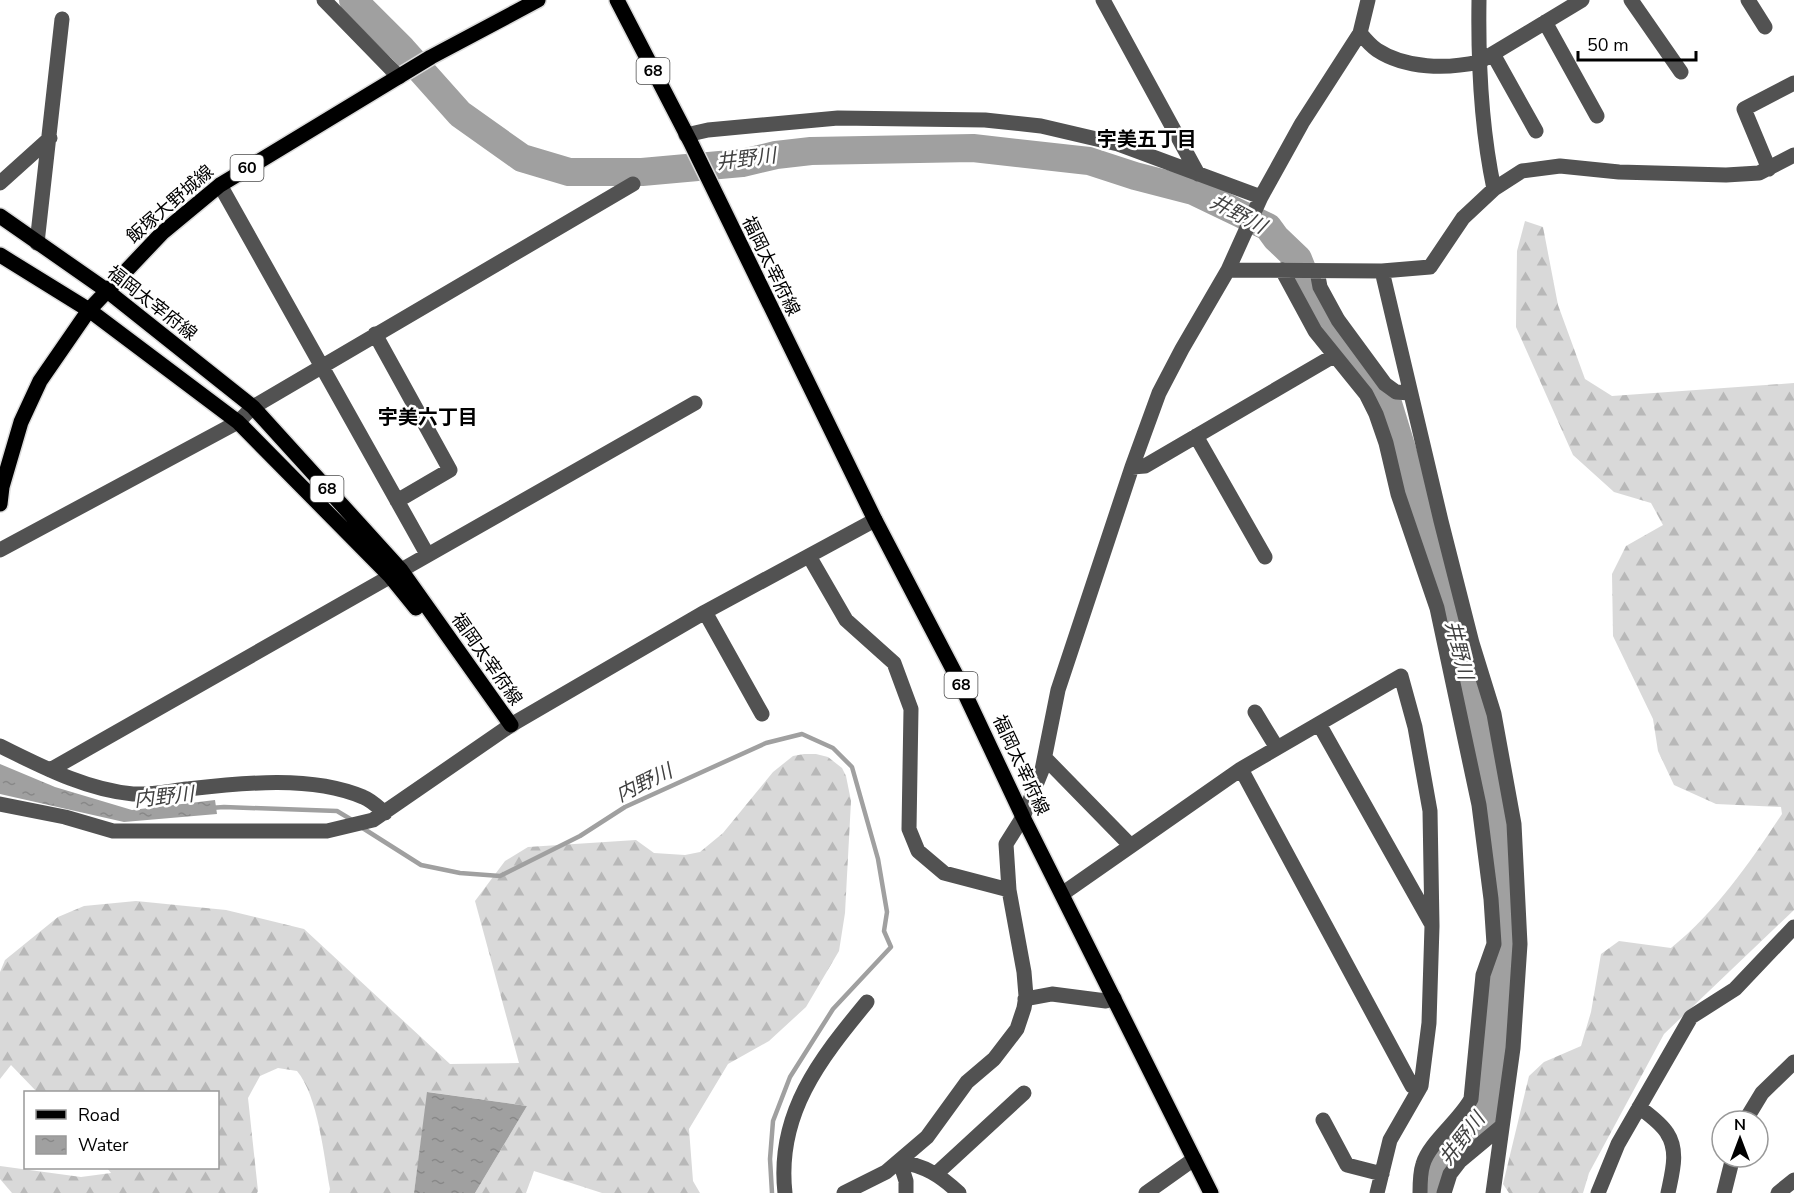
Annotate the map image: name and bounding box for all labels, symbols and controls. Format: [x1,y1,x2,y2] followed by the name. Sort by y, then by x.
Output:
[1578,24,1696,62] scale bar
[1587,33,1629,57] text: 50 m
[636,58,670,84] road number: 68
[1097,126,1197,153] district label: 宇美五丁目
[715,142,779,176] water label: 井野川
[230,155,264,181] road number: 60
[121,160,219,248] street label: 飯塚大野城線
[1205,188,1273,241] water label: 井野川
[737,212,805,320] street label: 福岡太宰府線
[102,260,202,346] street label: 福岡太宰府線
[378,404,478,431] district label: 宇美六丁目
[310,476,344,502] road number: 68
[446,608,528,710] street label: 福岡太宰府線
[1439,618,1480,684] water label: 井野川
[944,672,978,698] road number: 68
[987,711,1055,819] street label: 福岡太宰府線
[611,757,679,808] water label: 内野川
[133,780,197,814] water label: 内野川
[24,1091,219,1169] legend
[78,1103,120,1127] text: Road
[1433,1105,1492,1171] water label: 井野川
[1710,1109,1770,1169] north arrow
[1734,1114,1746,1136] text: N
[78,1133,129,1157] text: Water

